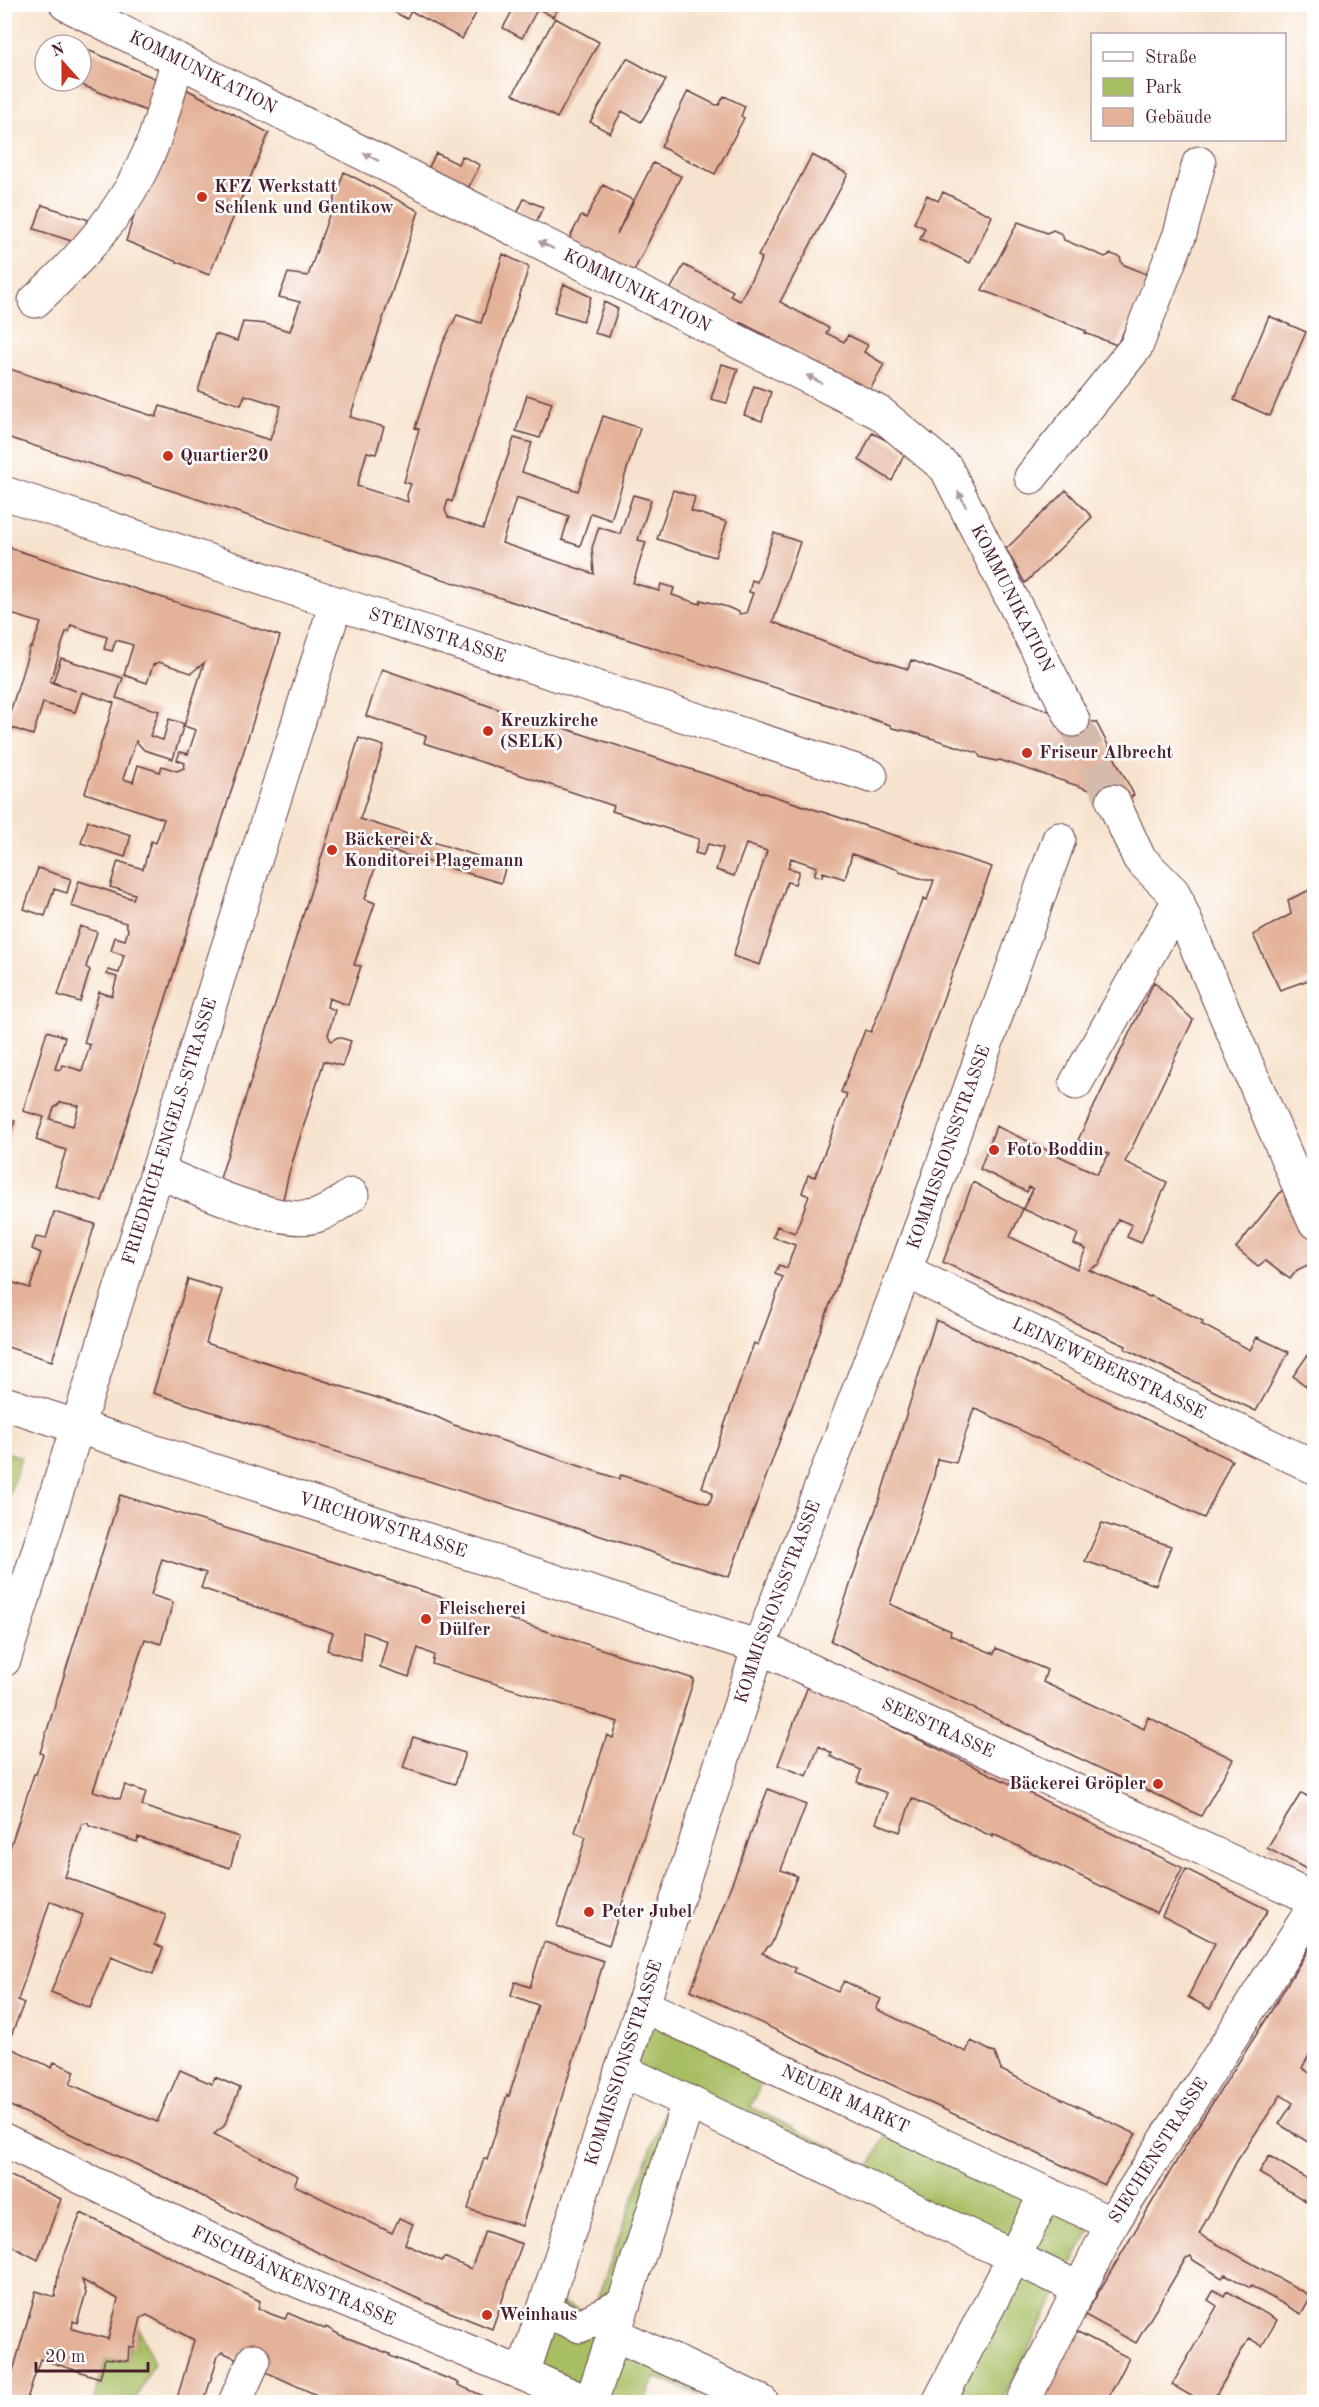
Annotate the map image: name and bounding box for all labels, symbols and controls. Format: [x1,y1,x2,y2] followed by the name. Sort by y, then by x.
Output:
[126,28,280,117] street label: KOMMUNIKATION
[33,33,93,93] north arrow
[1091,33,1286,141] legend
[50,41,68,61] text: N
[1145,49,1196,67] text: Straße
[1145,79,1182,97] text: Park
[1145,109,1212,127] text: Gebäude
[363,153,380,162] one-way arrow
[214,178,394,217] place label: KFZ Werkstatt Schlenk und Gentikow
[195,190,209,204] marker: KFZ Werkstatt Schlenk und Gentikow
[537,240,554,250] one-way arrow
[560,246,714,336] street label: KOMMUNIKATION
[805,375,822,384] one-way arrow
[180,447,269,465] place label: Quartier20
[161,449,175,463] marker: Quartier20
[957,491,966,508] one-way arrow
[967,522,1057,675] street label: KOMMUNIKATION
[366,605,508,666] street label: STEINSTRASSE
[500,712,599,751] place label: Kreuzkirche (SELK)
[481,724,495,738] marker: Kreuzkirche (SELK)
[1039,744,1174,762] place label: Friseur Albrecht
[1020,746,1034,760] marker: Friseur Albrecht
[344,831,524,870] place label: Bäckerei & Konditorei Plagemann
[325,843,339,857] marker: Bäckerei & Konditorei Plagemann
[120,996,220,1267] street label: FRIEDRICH-ENGELS-STRASSE
[904,1043,994,1252] street label: KOMMISSIONSSTRASSE
[1006,1141,1104,1159] place label: Foto Boddin
[987,1143,1001,1157] marker: Foto Boddin
[1009,1315,1209,1423] street label: LEINEWEBERSTRASSE
[296,1490,469,1561] street label: VIRCHOWSTRASSE
[732,1498,824,1706] street label: KOMMISSIONSSTRASSE
[438,1600,526,1639] place label: Fleischerei Dülfer
[419,1612,433,1626] marker: Fleischerei Dülfer
[879,1695,997,1762] street label: SEESTRASSE
[1009,1775,1146,1793] place label: Bäckerei Gröpler
[1151,1777,1165,1791] marker: Bäckerei Gröpler
[601,1903,693,1921] place label: Peter Jubel
[582,1905,596,1919] marker: Peter Jubel
[582,1958,666,2168] street label: KOMMISSIONSSTRASSE
[778,2062,912,2137] street label: NEUER MARKT
[1106,2075,1212,2227] street label: SIECHENSTRASSE
[189,2223,398,2329] street label: FISCHBÄNKENSTRASSE
[499,2306,578,2324] place label: Weinhaus
[480,2308,494,2322] marker: Weinhaus
[36,2335,148,2373] scale bar
[45,2348,85,2366] text: 20 m

